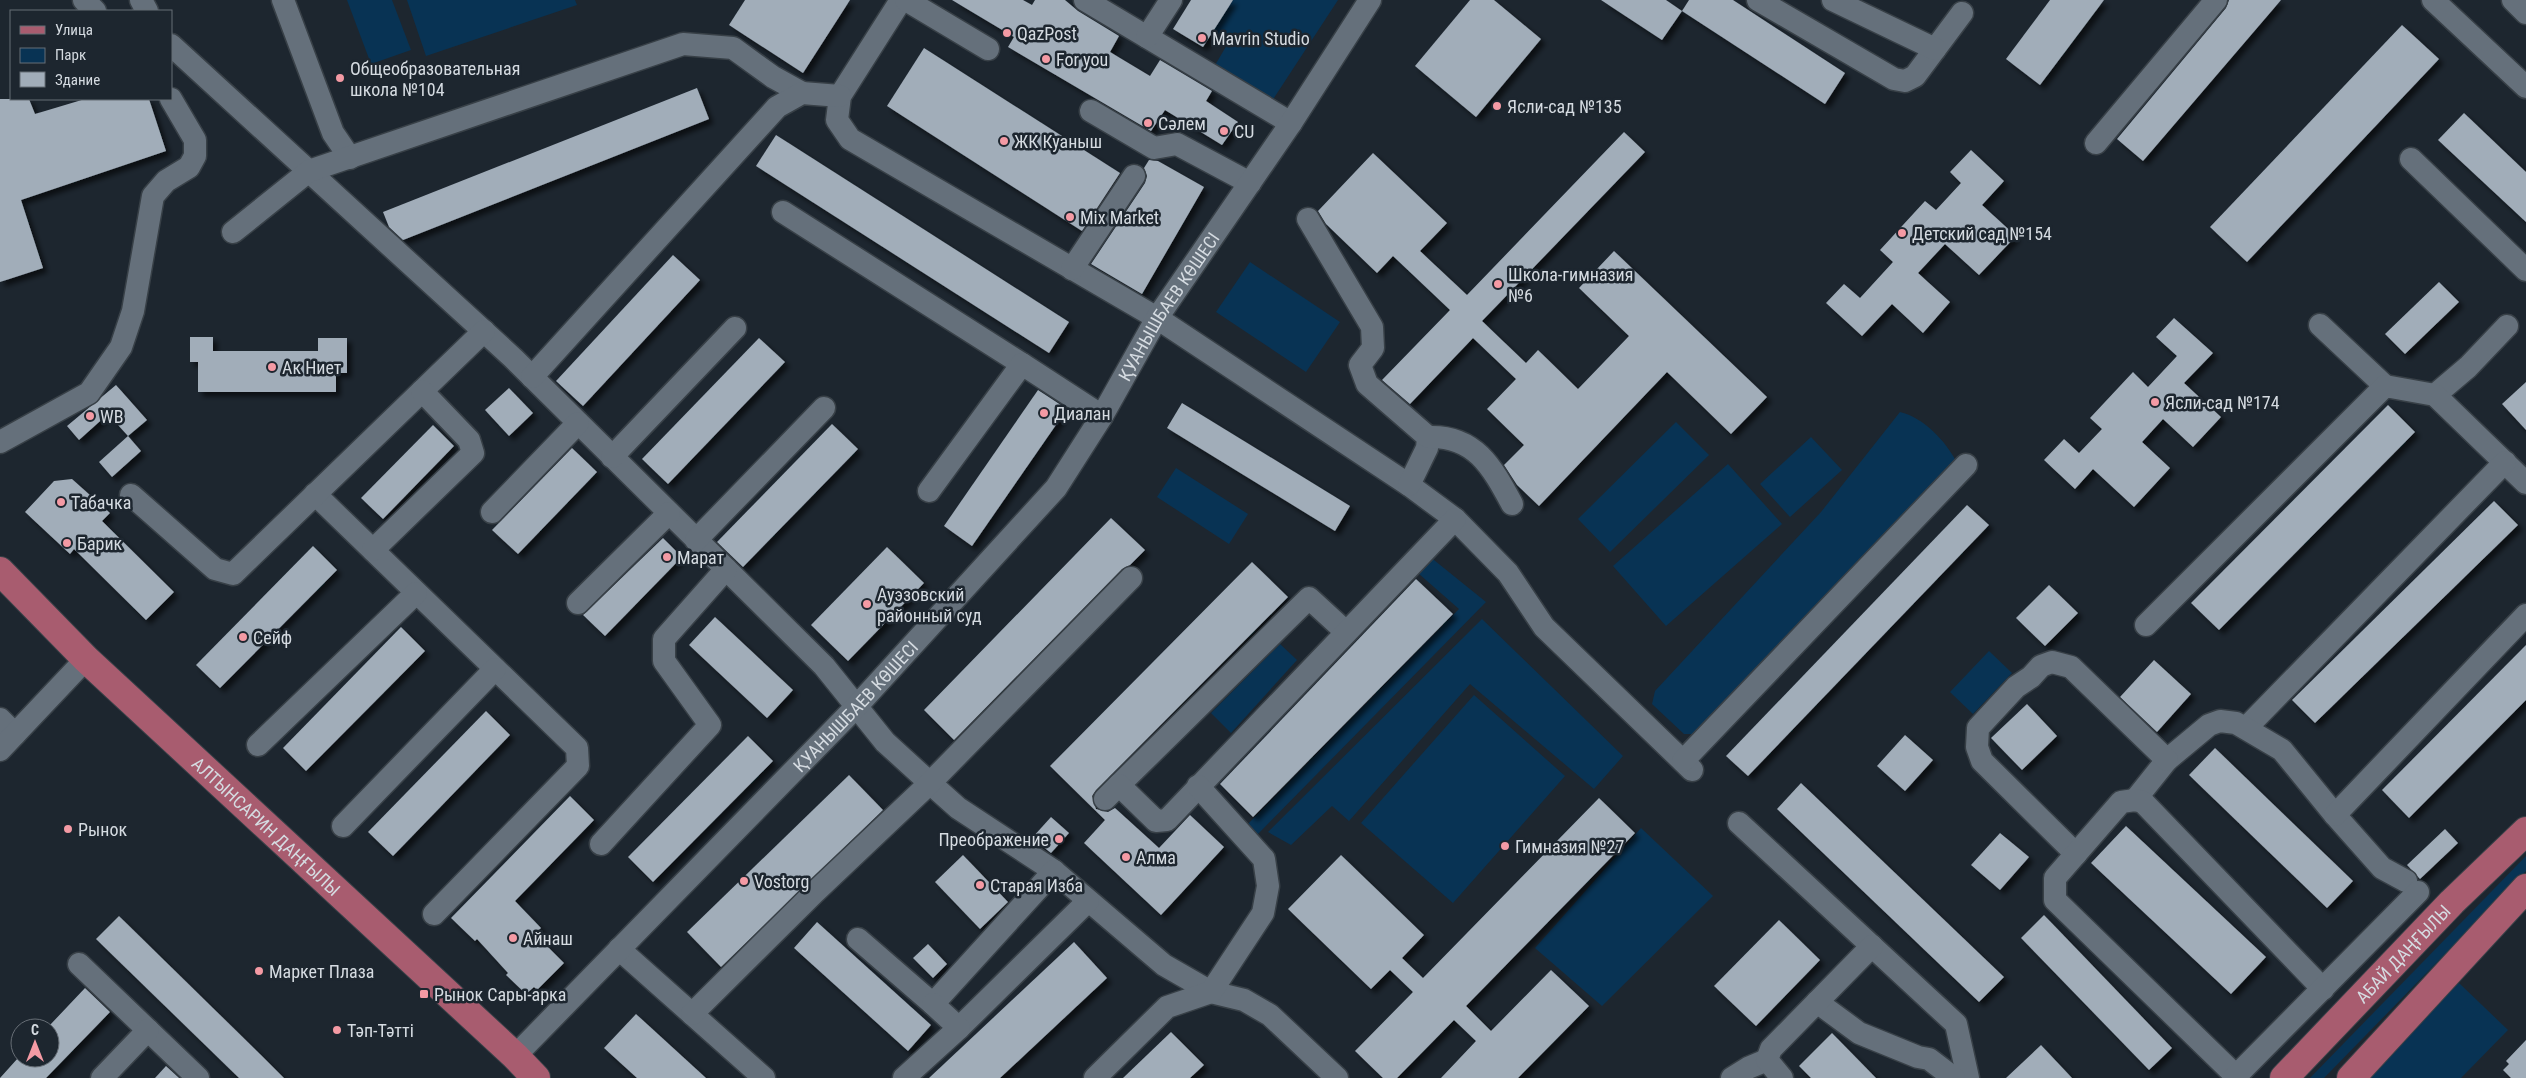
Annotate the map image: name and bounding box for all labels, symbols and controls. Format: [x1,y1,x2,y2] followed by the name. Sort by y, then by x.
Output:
[10,10,172,100] legend
[55,21,93,39] text: Улица
[1017,23,1077,44] place label: QazPost
[1001,27,1013,39] marker: QazPost
[1212,28,1310,49] place label: Mavrin Studio
[1196,32,1208,44] marker: Mavrin Studio
[55,46,86,64] text: Парк
[1056,49,1108,70] place label: For you
[1040,53,1052,65] marker: For you
[350,58,520,100] place label: Общеобразовательная школа №104
[55,71,100,89] text: Здание
[334,72,346,84] marker: Общеобразовательная школа №104
[1507,96,1622,117] place label: Ясли-сад №135
[1491,100,1503,112] marker: Ясли-сад №135
[1158,113,1206,134] place label: Cәлем
[1142,117,1154,129] marker: Cәлем
[1234,121,1254,142] place label: CU
[1218,125,1230,137] marker: CU
[1014,131,1102,152] place label: ЖК Куаныш
[998,135,1010,147] marker: ЖК Куаныш
[1080,207,1159,228] place label: Mix Market
[1064,211,1076,223] marker: Mix Market
[1912,223,2052,244] place label: Детский сад №154
[1896,227,1908,239] marker: Детский сад №154
[1113,228,1223,385] street label: ҚУАНЫШБАЕВ КӨШЕСІ
[1508,264,1633,306] place label: Школа-гимназия №6
[1492,278,1504,290] marker: Школа-гимназия №6
[282,357,342,378] place label: Ак Ниет
[266,361,278,373] marker: Ак Ниет
[2165,392,2280,413] place label: Ясли-сад №174
[2149,396,2161,408] marker: Ясли-сад №174
[1054,403,1111,424] place label: Диалан
[100,406,124,427] place label: WB
[1038,407,1050,419] marker: Диалан
[84,410,96,422] marker: WB
[71,492,131,513] place label: Табачка
[55,496,67,508] marker: Табачка
[77,533,123,554] place label: Барик
[61,537,73,549] marker: Барик
[677,547,725,568] place label: Марат
[661,551,673,563] marker: Марат
[877,584,982,626] place label: Ауэзовский районный суд
[861,598,873,610] marker: Ауэзовский районный суд
[253,627,292,648] place label: Сейф
[237,631,249,643] marker: Сейф
[788,636,922,776] street label: ҚУАНЫШБАЕВ КӨШЕСІ
[188,752,345,900] street label: АЛТЫНСАРИН ДАҢҒЫЛЫ
[78,819,127,840] place label: Рынок
[62,823,74,835] marker: Рынок
[938,829,1049,850] place label: Преображение
[1053,833,1065,845] marker: Преображение
[1515,836,1624,857] place label: Гимназия №27
[1499,840,1511,852] marker: Гимназия №27
[1136,847,1176,868] place label: Алма
[1120,851,1132,863] marker: Алма
[754,871,809,892] place label: Vostorg
[738,875,750,887] marker: Vostorg
[990,875,1083,896] place label: Старая Изба
[974,879,986,891] marker: Старая Изба
[2351,900,2454,1007] street label: АБАЙ ДАҢҒЫЛЫ
[523,928,573,949] place label: Айнаш
[507,932,519,944] marker: Айнаш
[269,961,374,982] place label: Маркет Плаза
[253,965,265,977] marker: Маркет Плаза
[434,984,566,1005] place label: Рынок Сары-арка
[418,988,430,1000] marker: Рынок Сары-арка
[10,1018,60,1068] north arrow
[347,1020,414,1041] place label: Тәп-Тәтті
[31,1022,39,1038] text: С
[331,1024,343,1036] marker: Тәп-Тәтті

